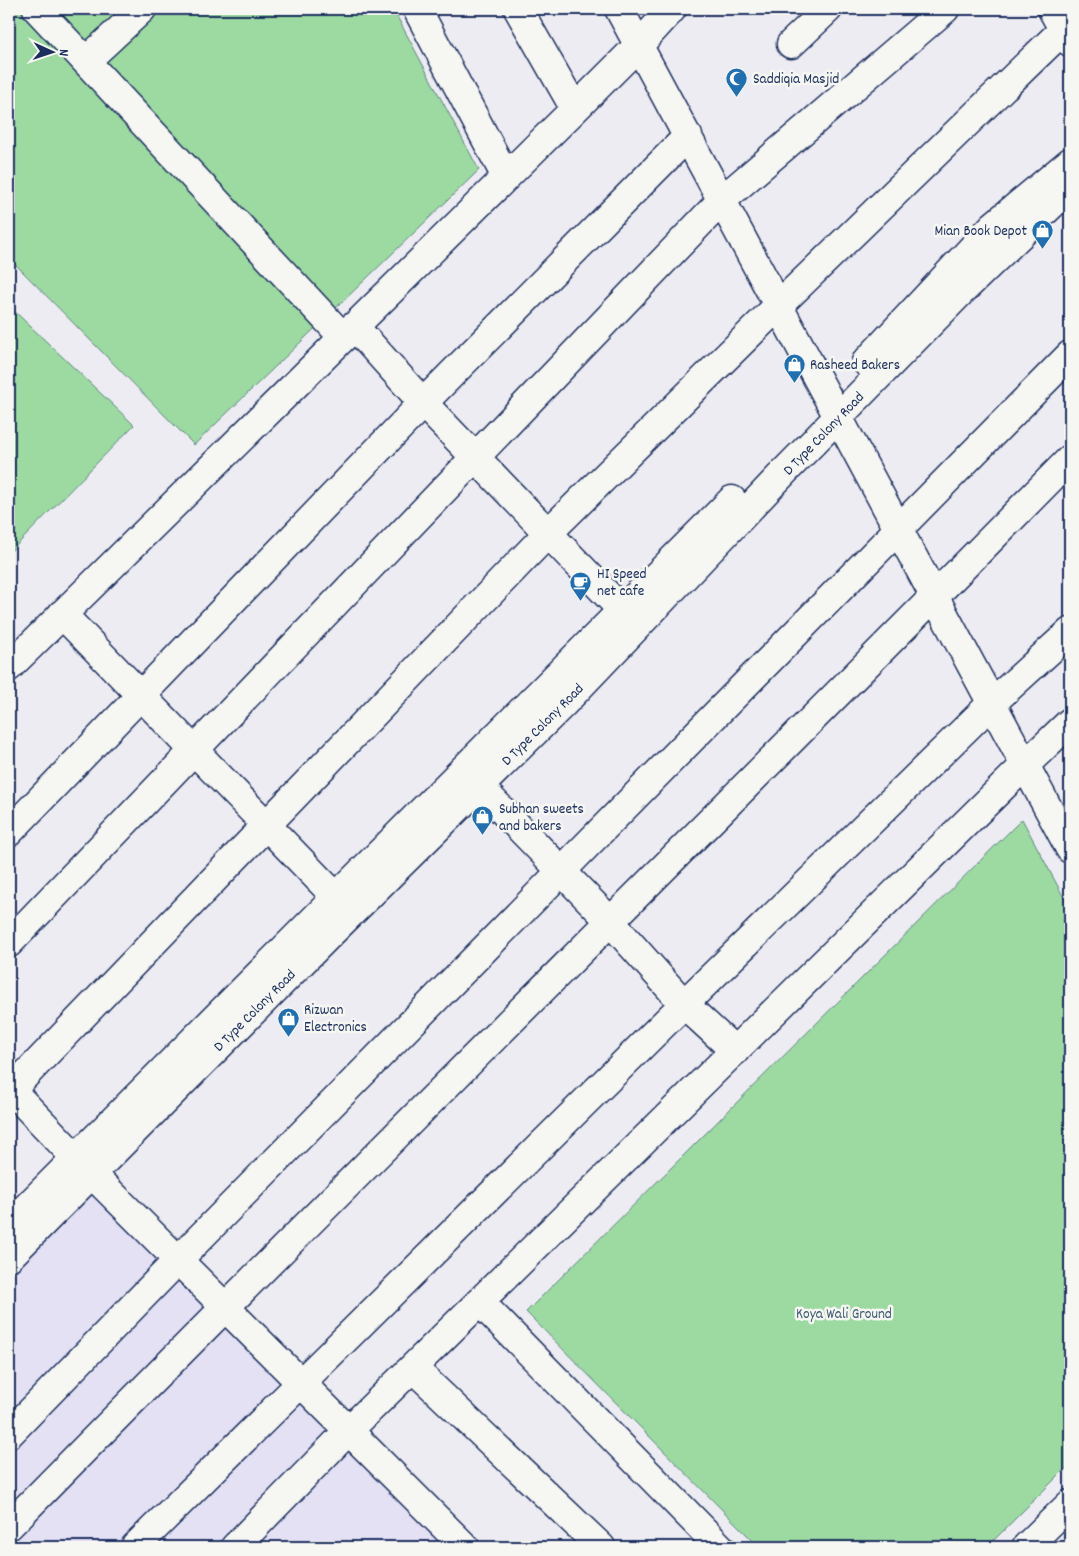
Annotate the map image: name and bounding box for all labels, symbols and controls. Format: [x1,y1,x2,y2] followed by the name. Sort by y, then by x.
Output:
[28,28,78,78] north arrow
[53,49,73,57] text: N
[725,66,749,97] mosque icon: Saddiqia Masjid
[753,69,839,91] place label: Saddiqia Masjid
[1031,218,1055,249] shop icon: Mian Book Depot
[935,221,1027,243] place label: Mian Book Depot
[782,352,806,383] shop icon: Rasheed Bakers
[810,355,900,377] place label: Rasheed Bakers
[779,388,870,481] street label: D Type Colony Road
[597,564,647,603] place label: HI Speed net cafe
[569,570,593,601] cafe icon: HI Speed net cafe
[497,679,590,772] street label: D Type Colony Road
[499,799,584,838] place label: Subhan sweets and bakers
[471,805,495,836] shop icon: Subhan sweets and bakers
[209,965,302,1058] street label: D Type Colony Road
[304,1000,367,1039] place label: Rizwan Electronics
[276,1006,300,1037] shop icon: Rizwan Electronics
[796,1304,892,1326] park label: Koya Wali Ground

